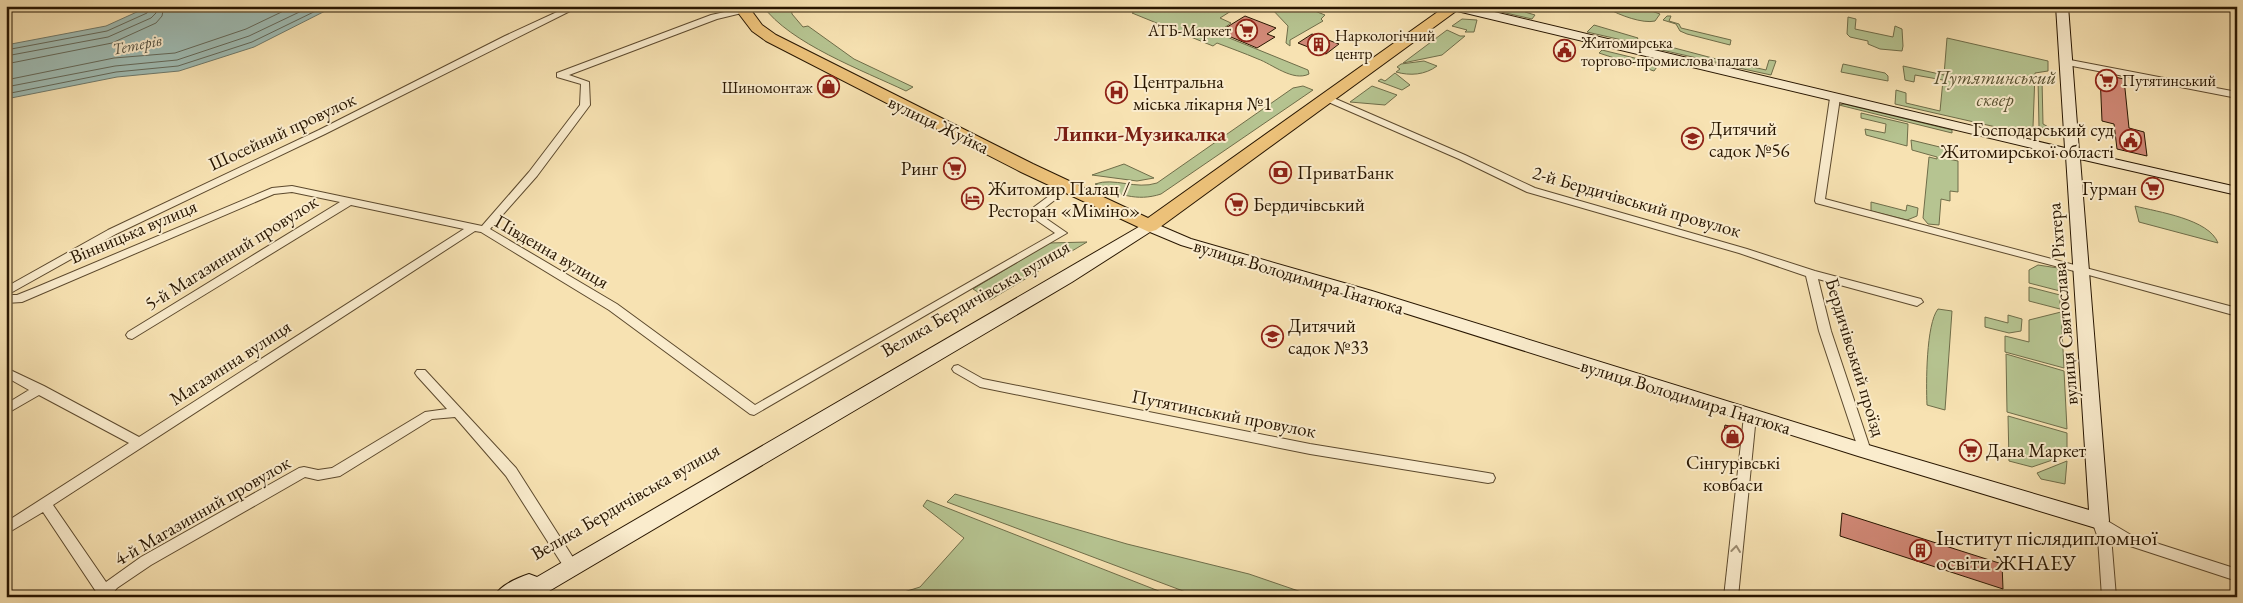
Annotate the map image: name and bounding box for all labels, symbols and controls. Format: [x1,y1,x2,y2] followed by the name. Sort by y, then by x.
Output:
[1235,18,1259,42] supermarket icon: АТБ-Маркет
[1147,20,1231,41] place label: АТБ-Маркет
[1335,25,1436,64] place label: Наркологічний центр
[110,29,164,60] water label: Тетерів
[1307,32,1331,56] building icon: Наркологічний центр
[1580,32,1759,71] place label: Житомирська торгово-промислова палата
[1553,39,1577,63] public building icon: Житомирська торгово-промислова палата
[1933,65,2057,112] park label: Путятинський сквер
[2094,68,2118,92] supermarket icon: Путятинський
[1133,69,1272,116] place label: Центральна міська лікарня №1
[2122,70,2217,91] place label: Путятинський
[817,75,841,99] shop icon: Шиномонтаж
[722,77,813,98] place label: Шиномонтаж
[1105,80,1129,104] hospital icon: Центральна міська лікарня №1
[205,86,360,177] street label: Шосейний провулок
[884,89,994,160] street label: вулиця Жуйка
[1709,116,1790,163] place label: Дитячий садок №56
[1939,117,2114,164] place label: Господарський суд Житомирської області
[1054,120,1227,147] district label: Липки-Музикалка
[1681,127,1705,151] school or university icon: Дитячий садок №56
[2118,128,2142,152] public building icon: Господарський суд Житомирської області
[901,156,938,181] place label: Ринг
[942,156,966,180] supermarket icon: Ринг
[1269,160,1293,184] bank icon: ПриватБанк
[1297,160,1394,185] place label: ПриватБанк
[1530,160,1744,243] street label: 2-й Бердичівський провулок
[987,176,1140,223] place label: Житомир Палац / Ресторан «Міміно»
[2082,176,2137,201] place label: Гурман
[2141,176,2165,200] supermarket icon: Гурман
[960,187,984,211] hotel icon: Житомир Палац / Ресторан «Міміно»
[140,189,323,316] street label: 5-й Магазинний провулок
[1225,192,1249,216] supermarket icon: Бердичівський
[1253,192,1365,217] place label: Бердичівський
[66,193,201,270] street label: Вінницька вулиця
[2041,201,2084,406] street label: вулиця Святослава Ріхтера
[490,208,614,295] street label: Південна вулиця
[1191,233,1407,321] street label: вулиця Володимира Гнатюка
[876,234,1075,363] street label: Велика Бердичівська вулиця
[1819,275,1892,440] street label: Бердичівський проїзд
[1288,313,1369,360] place label: Дитячий садок №33
[165,314,296,411] street label: Магазинна вулиця
[1260,324,1284,348] school or university icon: Дитячий садок №33
[1578,353,1794,441] street label: вулиця Володимира Гнатюка
[1130,383,1318,444] street label: Путятинський провулок
[1721,424,1745,448] shop icon: Сінгурівські ковбаси
[526,437,725,566] street label: Велика Бердичівська вулиця
[1958,438,1982,462] supermarket icon: Дана Маркет
[1986,438,2087,463] place label: Дана Маркет
[110,450,295,571] street label: 4-й Магазинний провулок
[1686,450,1780,497] place label: Сінгурівські ковбаси
[1936,523,2158,577] place label: Інститут післядипломної освіти ЖНАЕУ
[1908,538,1932,562] building icon: Інститут післядипломної освіти ЖНАЕУ
[1730,545,1741,553] one-way arrow

